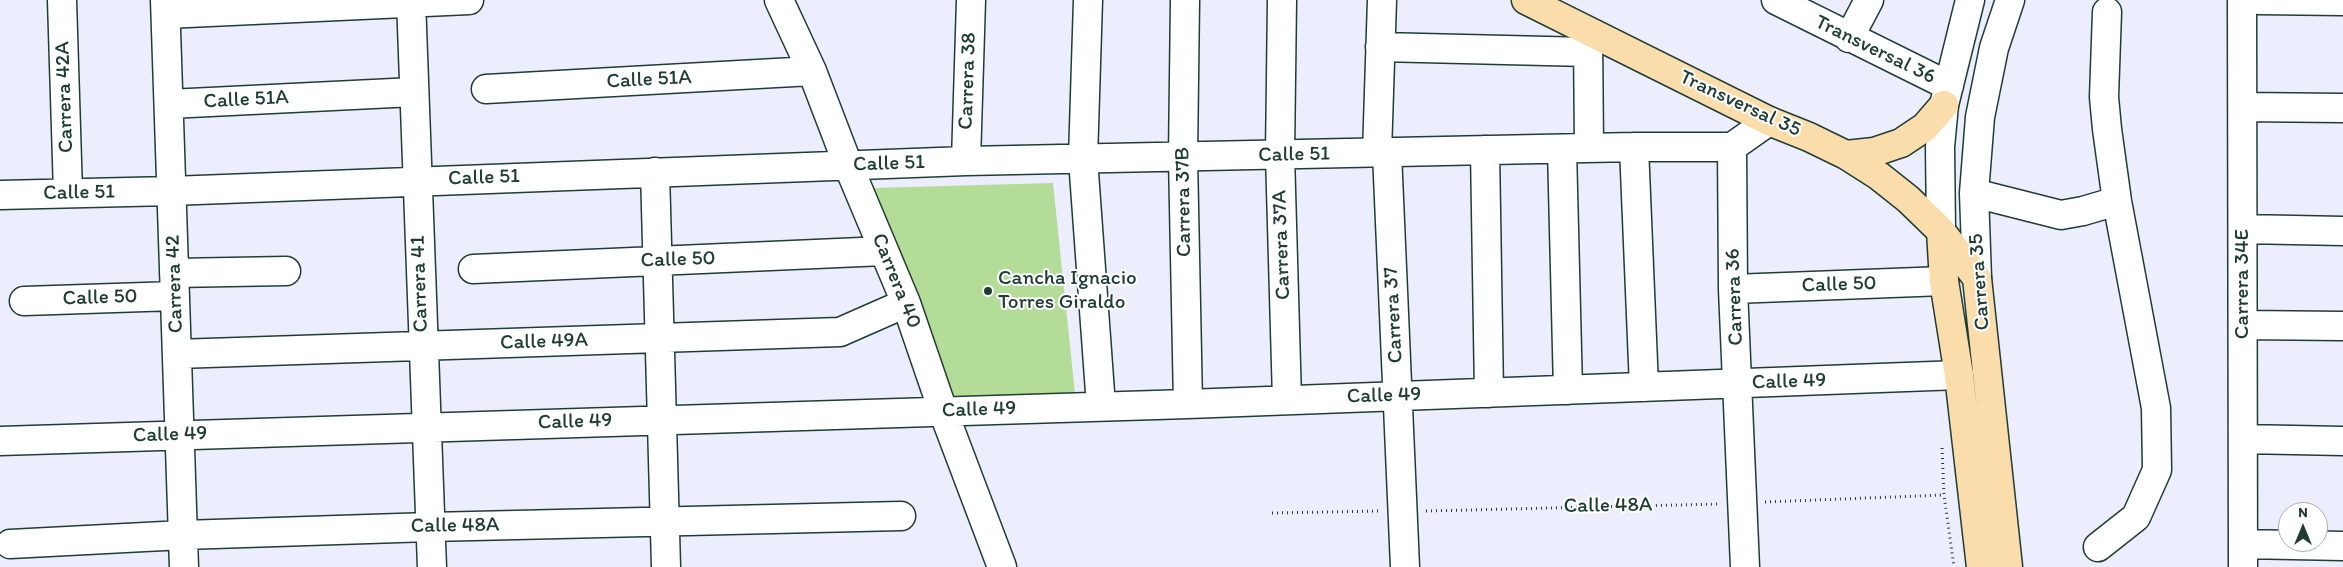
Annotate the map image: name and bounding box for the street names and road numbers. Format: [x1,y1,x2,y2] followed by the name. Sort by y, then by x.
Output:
[1810,10,1940,90] street label: Transversal 36
[954,32,982,130] street label: Carrera 38
[50,41,80,153] street label: Carrera 42A
[606,65,692,95] street label: Calle 51A
[1675,65,1805,143] street label: Transversal 35
[203,85,289,115] street label: Calle 51A
[1258,142,1330,168] street label: Calle 51
[1170,147,1198,257] street label: Carrera 37B
[853,150,925,178] street label: Calle 51
[448,164,520,192] street label: Calle 51
[43,180,115,206] street label: Calle 51
[1267,190,1297,300] street label: Carrera 37A
[2230,229,2256,339] street label: Carrera 34E
[866,230,926,332] street label: Carrera 40
[1964,233,1996,331] street label: Carrera 35
[161,234,189,334] street label: Carrera 42
[406,235,434,333] street label: Carrera 41
[640,246,716,274] street label: Calle 50
[1721,248,1749,346] street label: Carrera 36
[1379,266,1409,364] street label: Carrera 37
[1801,271,1877,299] street label: Calle 50
[62,284,138,312] street label: Calle 50
[500,328,588,356] street label: Calle 49A
[1751,368,1827,396] street label: Calle 49
[1346,382,1422,410] street label: Calle 49
[941,396,1017,424] street label: Calle 49
[537,408,613,436] street label: Calle 49
[132,421,208,449] street label: Calle 49
[1563,493,1653,519] street label: Calle 48A
[410,513,500,539] street label: Calle 48A

